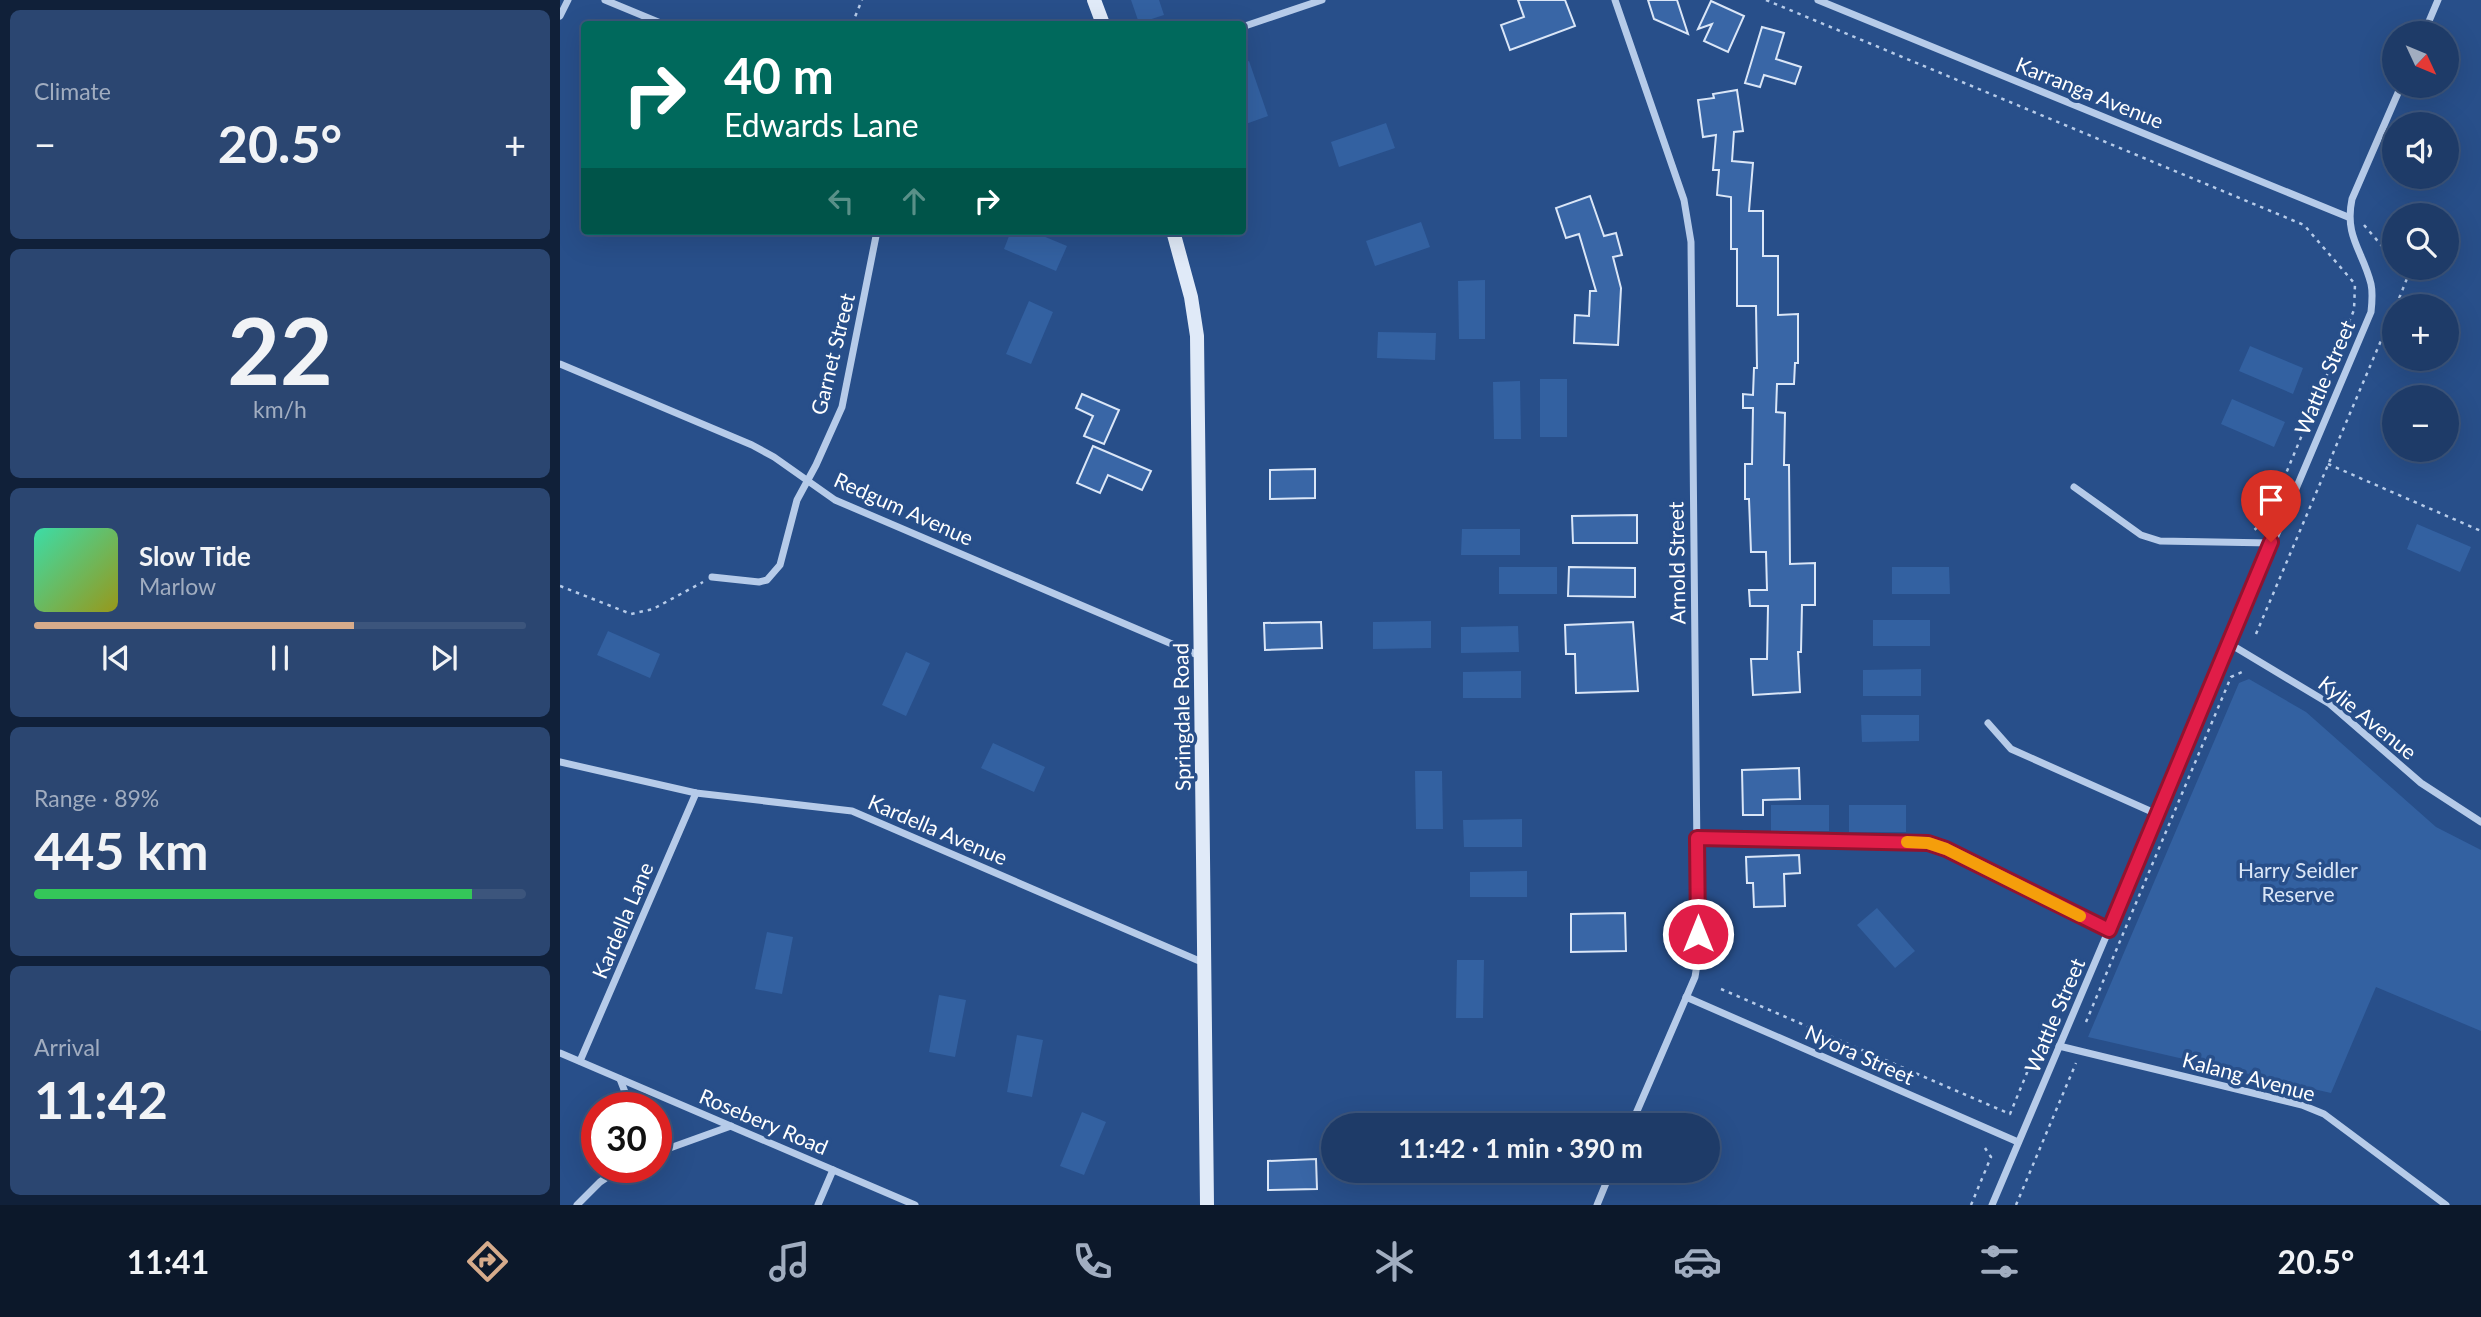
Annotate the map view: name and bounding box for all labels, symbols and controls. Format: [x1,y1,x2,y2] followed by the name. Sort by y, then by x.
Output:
[2382,21,2459,98] north arrow
[2382,21,2459,462] map controls
[724,46,834,104] text: 40 m
[609,49,700,140] icon: right
[2012,51,2168,133] street label: Karranga Avenue
[34,77,111,105] text: Climate
[724,105,919,144] text: Edwards Lane
[218,112,342,174] text: 20.5°
[2382,112,2459,189] button: sound
[34,121,56,167] text: −
[504,121,526,167] text: +
[822,182,860,220] icon: left
[895,182,933,220] icon: ahead
[968,182,1006,220] icon: right
[2382,203,2459,280] button: search
[805,290,859,417] street label: Garnet Street
[2382,294,2459,371] button: +
[227,295,333,404] text: 22
[2289,316,2360,438] street label: Wattle Street
[2382,385,2459,462] button: −
[253,395,307,423] text: km/h
[831,466,977,550] street label: Redgum Avenue
[2241,470,2301,542] pin
[2252,481,2290,519] icon: arrive
[1662,501,1690,625] street label: Arnold Street
[139,540,251,572] text: Slow Tide
[139,572,216,600] text: Marlow
[97,639,135,677] icon: previous
[261,639,299,677] icon: pause
[425,639,463,677] icon: next
[1167,643,1195,791] street label: Springdale Road
[2314,670,2422,764] street label: Kylie Avenue
[34,784,159,812] text: Range · 89%
[865,788,1011,870] street label: Kardella Avenue
[34,819,208,881] text: 445 km
[2238,857,2358,906] park label: Harry Seidler Reserve
[586,858,658,982] street label: Kardella Lane
[1661,897,1735,971] position arrow
[2019,954,2090,1076] street label: Wattle Street
[1802,1019,1919,1089] street label: Nyora Street
[34,1033,100,1061] text: Arrival
[2180,1046,2318,1106] street label: Kalang Avenue
[34,1068,168,1130] text: 11:42
[696,1083,832,1159] street label: Rosebery Road
[581,1092,672,1183] speed limit sign: 30
[1398,1132,1643,1164] text: 11:42 · 1 min · 390 m
[463,1237,512,1286] icon: directions
[765,1237,814,1286] icon: music
[1068,1237,1117,1286] icon: phone
[1370,1237,1419,1286] icon: climate
[1673,1237,1722,1286] icon: car
[1975,1237,2024,1286] icon: filters
[127,1242,209,1281] text: 11:41
[2278,1242,2354,1281] text: 20.5°

